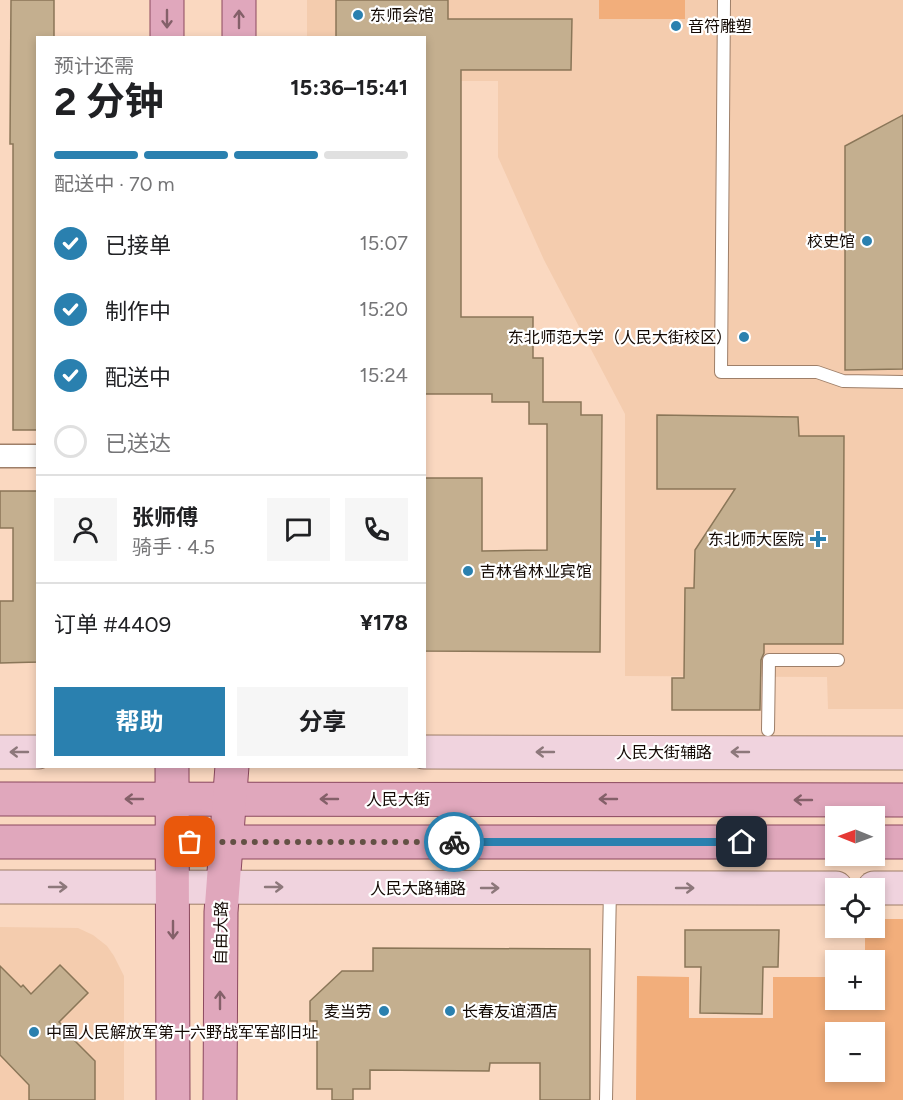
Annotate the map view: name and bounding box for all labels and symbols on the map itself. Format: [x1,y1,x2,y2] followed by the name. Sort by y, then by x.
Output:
[370,6,434,25] place label: 东师会馆
[161,8,173,28] one-way arrow
[351,8,365,22] marker: 东师会馆
[233,9,245,29] one-way arrow
[688,17,752,36] place label: 音符雕塑
[669,19,683,33] marker: 音符雕塑
[807,232,855,251] place label: 校史馆
[860,234,874,248] marker: 校史馆
[508,328,732,347] place label: 东北师范大学（人民大街校区）
[737,330,751,344] marker: 东北师范大学（人民大街校区）
[708,530,804,549] place label: 东北师大医院
[809,530,827,548] marker: 东北师大医院
[480,562,592,581] place label: 吉林省林业宾馆
[461,564,475,578] marker: 吉林省林业宾馆
[616,743,712,762] street label: 人民大街辅路
[9,746,29,758] one-way arrow
[535,746,555,758] one-way arrow
[730,746,750,758] one-way arrow
[366,790,430,809] street label: 人民大街
[124,793,144,805] one-way arrow
[319,793,339,805] one-way arrow
[598,793,618,805] one-way arrow
[793,794,813,806] one-way arrow
[825,806,885,866] north arrow
[424,812,484,872] courier
[164,816,215,867] pin
[716,816,767,867] pin
[370,879,466,898] street label: 人民大路辅路
[48,881,68,893] one-way arrow
[264,881,284,893] one-way arrow
[480,882,500,894] one-way arrow
[675,882,695,894] one-way arrow
[211,901,231,965] street label: 自由大路
[167,919,179,939] one-way arrow
[214,990,226,1010] one-way arrow
[324,1002,372,1021] place label: 麦当劳
[462,1002,558,1021] place label: 长春友谊酒店
[377,1004,391,1018] marker: 麦当劳
[443,1004,457,1018] marker: 长春友谊酒店
[46,1023,318,1042] place label: 中国人民解放军第十六野战军军部旧址
[27,1025,41,1039] marker: 中国人民解放军第十六野战军军部旧址

